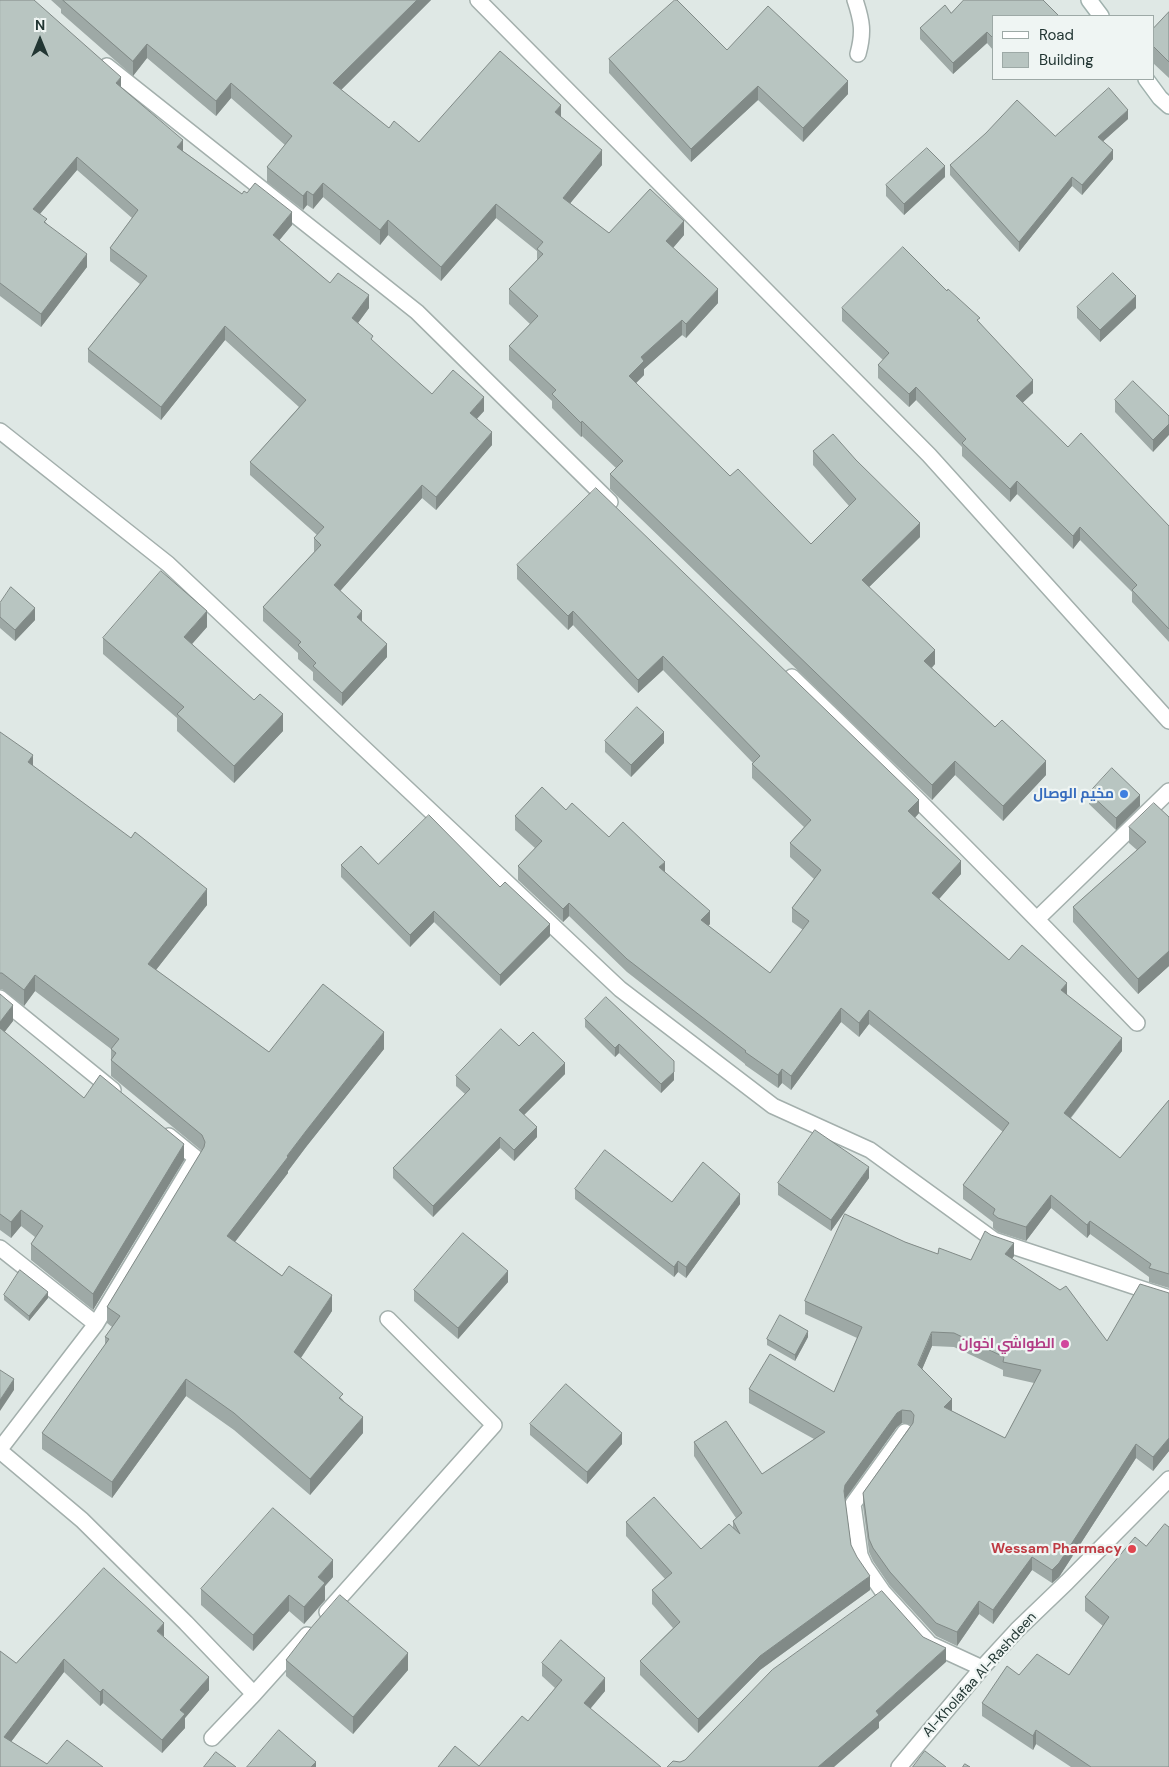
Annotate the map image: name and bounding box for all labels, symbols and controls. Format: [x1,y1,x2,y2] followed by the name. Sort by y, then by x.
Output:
[15,15,65,65] north arrow
[992,15,1154,80] legend
[35,16,45,34] text: N
[1039,25,1074,45] text: Road
[1039,50,1094,70] text: Building
[1033,786,1114,802] place label: مخيم الوصال
[1118,788,1130,800] marker: مخيم الوصال
[959,1336,1055,1352] place label: الطواشي اخوان
[1059,1338,1071,1350] marker: الطواشي اخوان
[991,1541,1122,1557] place label: Wessam Pharmacy
[1126,1543,1138,1555] marker: Wessam Pharmacy
[919,1609,1041,1741] street label: Al-Kholafaa Al-Rashdeen

